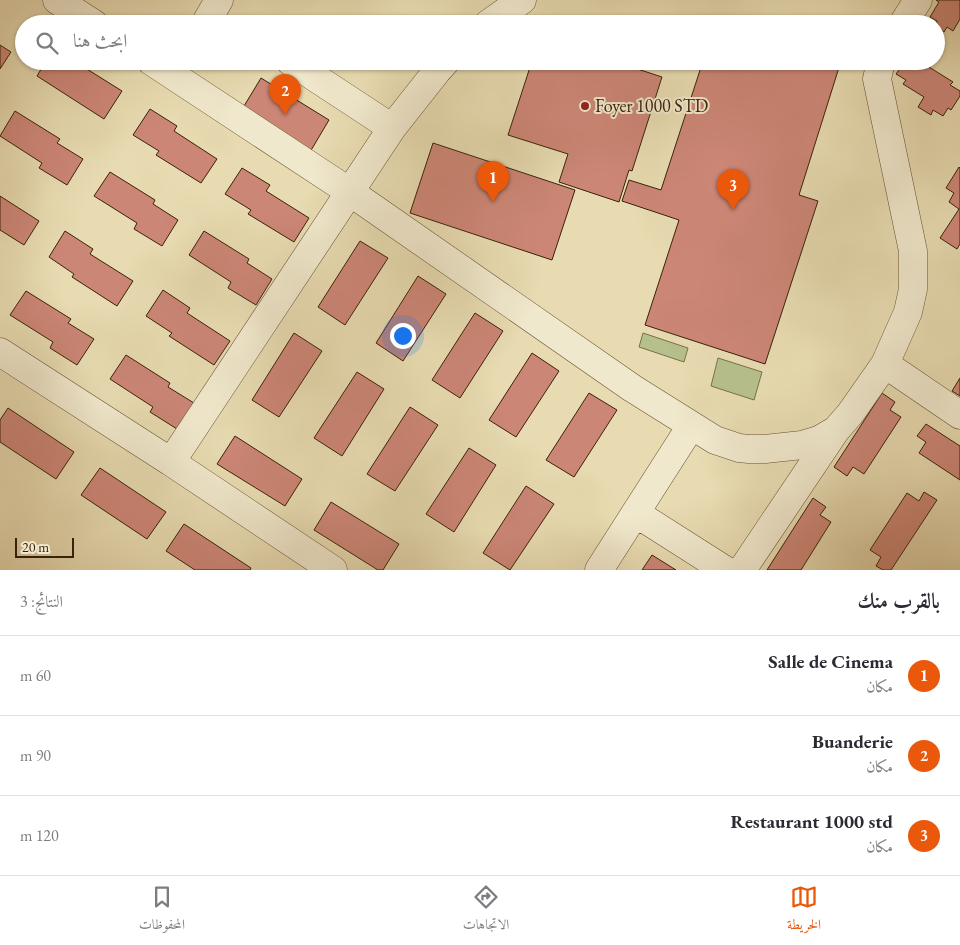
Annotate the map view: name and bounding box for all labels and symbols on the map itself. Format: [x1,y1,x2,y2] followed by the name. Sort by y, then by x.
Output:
[269,74,301,115] pin: 2
[595,94,708,117] place label: Foyer 1000 STD
[579,100,591,112] marker: Foyer 1000 STD
[477,161,509,202] pin: 1
[717,169,749,210] pin: 3
[390,323,416,349] your location
[15,535,74,558] scale bar

